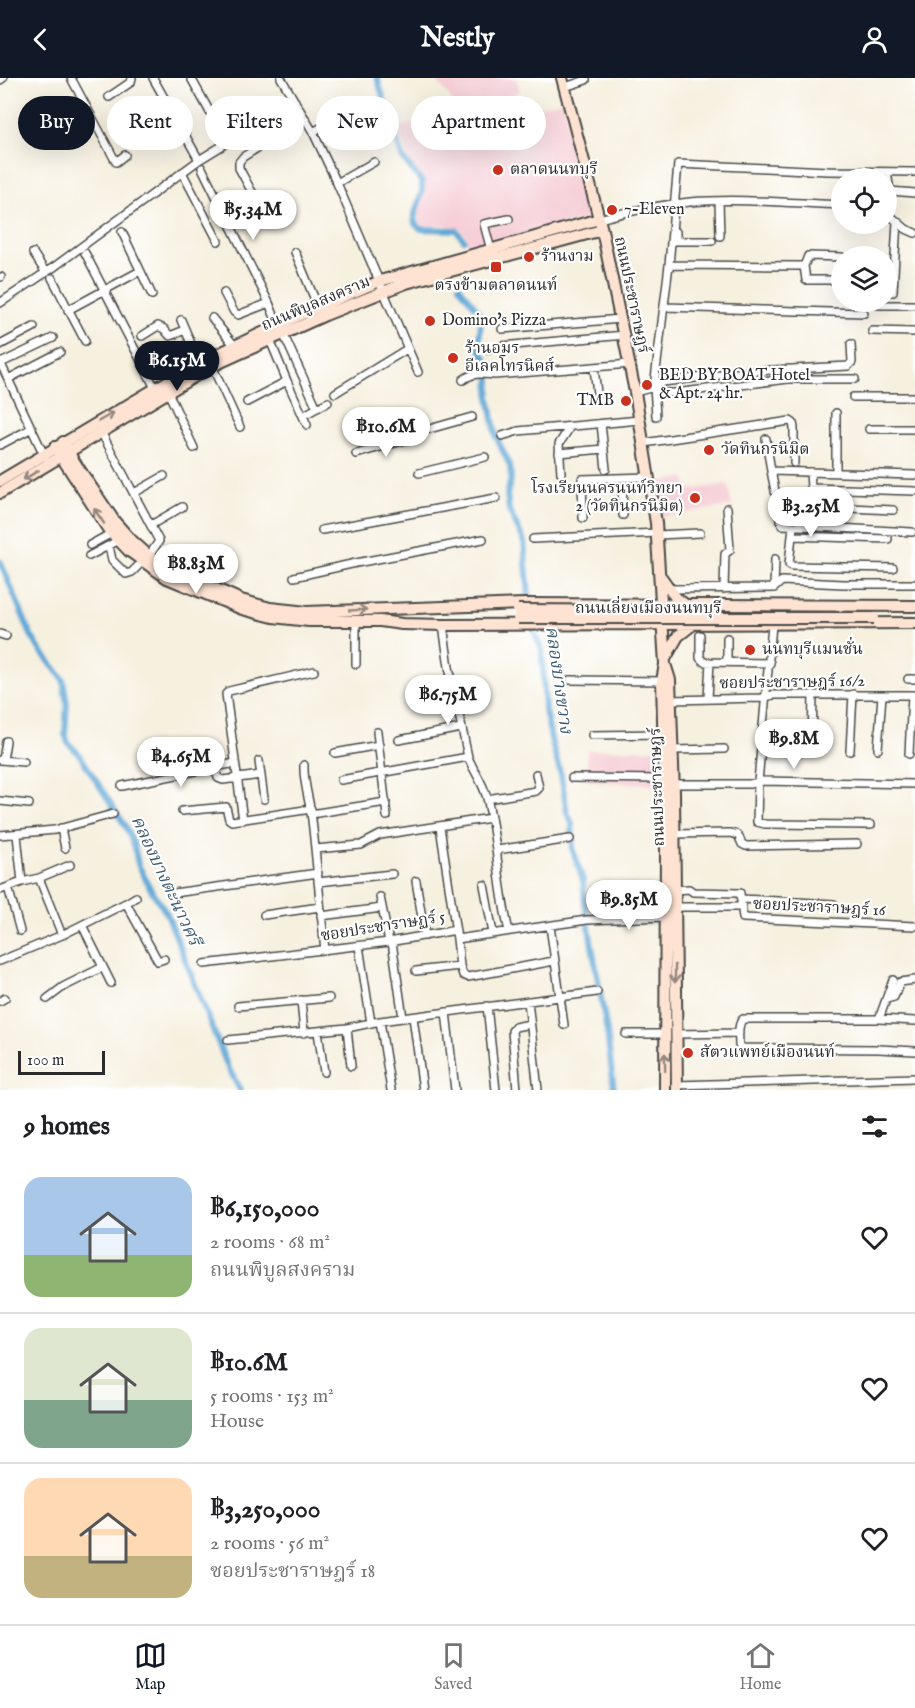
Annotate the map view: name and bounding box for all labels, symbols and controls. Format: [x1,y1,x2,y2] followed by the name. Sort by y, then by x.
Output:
[420,22,495,56] text: Nestly
[24,23,57,56] icon: back
[858,23,891,56] icon: person
[18,96,95,150] chip: Buy
[107,96,193,150] chip: Rent
[205,96,304,150] chip: Filters
[316,96,399,150] chip: New
[411,96,546,150] chip: Apartment
[510,160,597,180] place label: ตลาดนนทบุรี
[491,163,505,177] marker: ตลาดนนทบุรี
[831,168,897,312] map controls
[831,168,897,234] button: locate
[204,190,302,241] pin: ฿5.34M
[224,197,282,222] text: ฿5.34M
[624,200,685,220] place label: 7-Eleven
[605,203,619,217] marker: 7-Eleven
[609,235,654,356] street label: ถนนประชาราษฎร์
[831,246,897,312] button: layers
[541,247,594,267] place label: ร้านงาม
[522,250,536,264] marker: ร้านงาม
[489,260,503,274] marker: ตรงข้ามตลาดนนท์
[259,272,373,336] street label: ถนนพิบูลสงคราม
[434,275,558,296] place label: ตรงข้ามตลาดนนท์
[442,311,546,331] place label: Domino's Pizza
[423,314,437,328] marker: Domino's Pizza
[465,339,555,377] place label: ร้านอมร อีเลคโทรนิคส์
[128,341,226,392] pin: ฿6.15M
[148,348,206,373] text: ฿6.15M
[446,351,460,365] marker: ร้านอมร อีเลคโทรนิคส์
[659,366,811,404] place label: BED BY BOAT Hotel & Apt. 24 hr.
[640,378,654,392] marker: BED BY BOAT Hotel & Apt. 24 hr.
[577,391,614,411] place label: TMB
[619,394,633,408] marker: TMB
[337,407,435,458] pin: ฿10.6M
[97,411,114,423] one-way arrow
[356,414,416,439] text: ฿10.6M
[721,440,809,460] place label: วัดทินกรนิมิต
[702,443,716,457] marker: วัดทินกรนิมิต
[23,469,40,481] one-way arrow
[530,477,683,517] place label: โรงเรียนนครนนท์วิทยา 2 (วัดทินกรนิมิต)
[762,487,860,538] pin: ฿3.25M
[688,491,702,505] marker: โรงเรียนนครนนท์วิทยา 2 (วัดทินกรนิมิต)
[782,494,840,519] text: ฿3.25M
[93,508,105,525] one-way arrow
[147,544,245,595] pin: ฿8.83M
[167,551,225,576] text: ฿8.83M
[575,596,721,619] street label: ถนนเลี่ยงเมืองนนทบุรี
[347,604,367,615] one-way arrow
[539,625,577,736] water label: คลองบางขวาง
[762,637,863,660] place label: นนทบุรีแมนชั่น
[743,643,757,657] marker: นนทบุรีแมนชั่น
[719,671,865,694] street label: ซอยประชาราษฎร์ 16/2
[399,675,497,726] pin: ฿6.75M
[419,682,477,707] text: ฿6.75M
[752,719,836,770] pin: ฿9.8M
[645,726,670,847] street label: ถนนประชาราษฎร์
[769,726,819,751] text: ฿9.8M
[132,737,230,788] pin: ฿4.65M
[151,744,211,769] text: ฿4.65M
[125,812,206,952] water label: คลองบางตะนาวศรี
[580,880,678,931] pin: ฿9.85M
[600,887,658,912] text: ฿9.85M
[752,894,886,921] street label: ซอยประชาราษฎร์ 16
[319,906,447,947] street label: ซอยประชาราษฏร์ 5
[670,963,681,983] one-way arrow
[700,1042,835,1063] place label: สัตวแพทย์เมืองนนท์
[681,1046,695,1060] marker: สัตวแพทย์เมืองนนท์
[18,1048,105,1076] scale bar
[27,1051,64,1071] text: 100 m
[659,1052,671,1072] one-way arrow
[24,1110,110,1143] text: 9 homes
[858,1110,891,1143] icon: filters
[210,1192,319,1225] text: ฿6,150,000
[72,1201,144,1273] icon: home
[858,1221,891,1254] icon: heart
[210,1230,330,1255] text: 2 rooms · 68 m²
[210,1258,355,1283] text: ถนนพิบูลสงคราม
[210,1346,288,1379] text: ฿10.6M
[72,1352,144,1424] icon: home
[858,1372,891,1405] icon: heart
[210,1384,334,1409] text: 5 rooms · 153 m²
[210,1409,264,1434] text: House
[210,1493,321,1526] text: ฿3,250,000
[72,1502,144,1574] icon: home
[858,1522,891,1555] icon: heart
[210,1531,329,1556] text: 2 rooms · 56 m²
[210,1559,375,1584] text: ซอยประชาราษฎร์ 18
[134,1639,167,1695] tab: Map
[434,1639,472,1695] tab: Saved
[740,1639,781,1695] tab: Home

